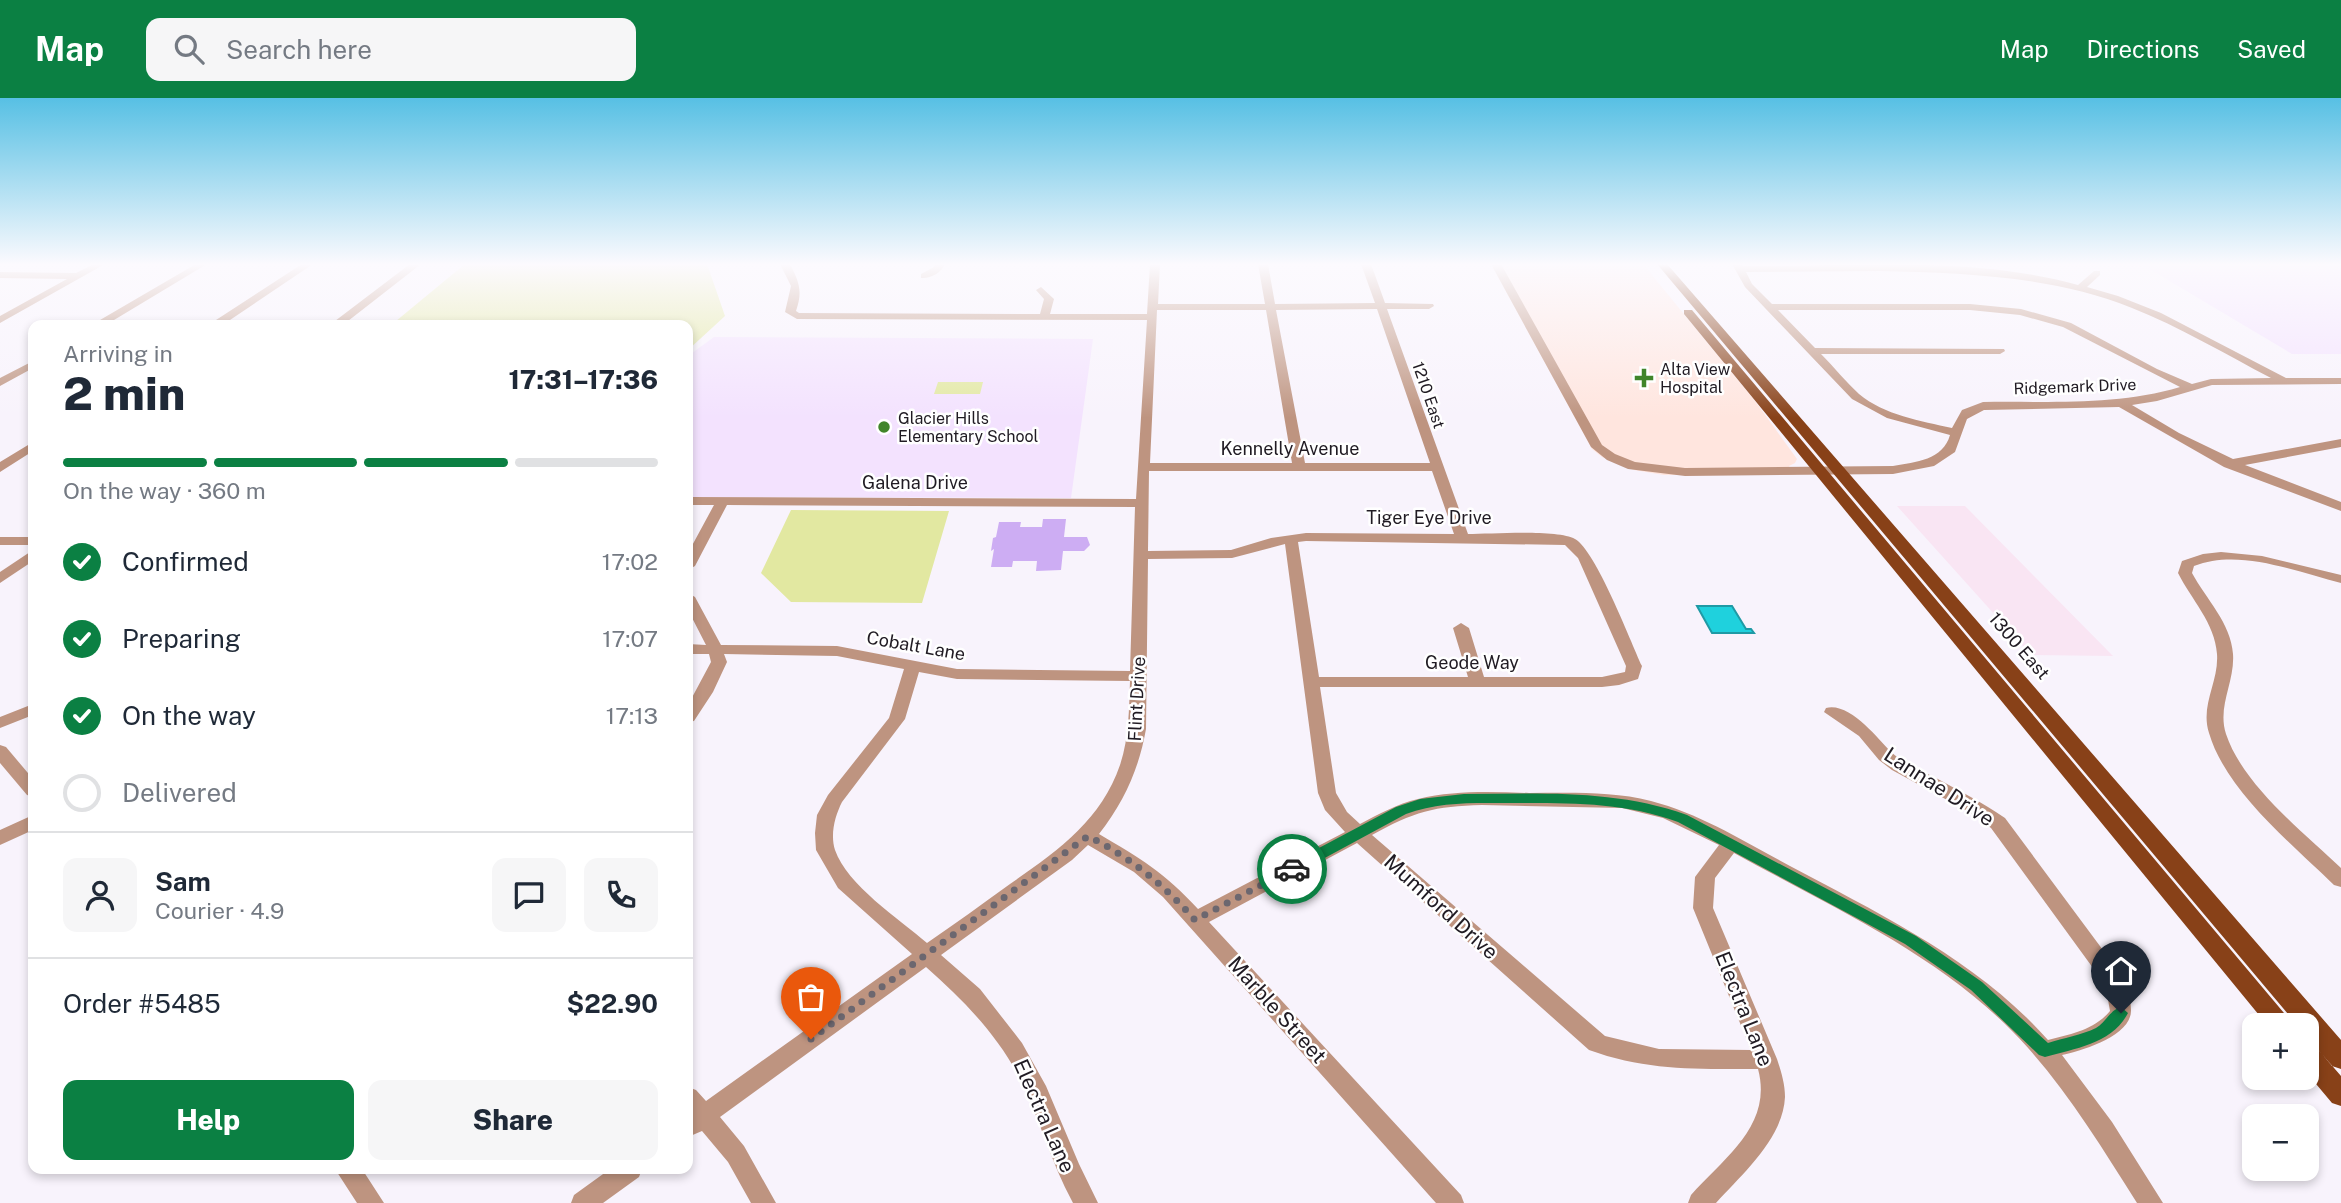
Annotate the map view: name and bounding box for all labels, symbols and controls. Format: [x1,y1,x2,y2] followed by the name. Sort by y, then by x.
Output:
[146,18,636,81] search box
[35,30,104,68] text: Map
[170,30,208,68] icon: search
[226,34,372,65] text: Search here
[2000,35,2049,63] text: Map
[2087,35,2199,63] text: Directions
[2237,35,2306,63] text: Saved
[63,340,173,367] text: Arriving in
[1408,359,1449,431] street label: 1210 East
[1660,360,1731,397] place label: Alta View Hospital
[508,364,658,395] text: 17:31–17:36
[63,366,185,420] text: 2 min
[1634,368,1654,388] marker: Alta View Hospital
[2013,375,2137,398] street label: Ridgemark Drive
[898,409,1039,446] place label: Glacier Hills Elementary School
[876,419,892,435] marker: Glacier Hills Elementary School
[1221,438,1359,459] street label: Kennelly Avenue
[862,472,968,493] street label: Galena Drive
[63,477,266,504] text: On the way · 360 m
[1366,507,1492,528] street label: Tiger Eye Drive
[63,543,101,581] icon: check
[122,546,249,577] text: Confirmed
[602,548,658,575] text: 17:02
[1985,608,2054,683] street label: 1300 East
[63,620,101,658] icon: check
[122,623,241,654] text: Preparing
[602,625,658,652] text: 17:07
[865,626,967,665] street label: Cobalt Lane
[1425,652,1519,673] street label: Geode Way
[1124,656,1149,742] street label: Flint Drive
[63,697,101,735] icon: check
[122,700,256,731] text: On the way
[606,702,658,729] text: 17:13
[1879,742,1999,831] street label: Lannae Drive
[122,777,237,808] text: Delivered
[1257,834,1327,904] courier
[1379,849,1503,964] street label: Mumford Drive
[1273,850,1311,888] icon: car
[63,858,137,932] button: person
[492,858,566,932] button: chat
[584,858,658,932] button: phone
[155,866,211,897] text: Sam
[155,897,284,924] text: Courier · 4.9
[2091,941,2151,1013] pin
[1710,948,1779,1070] street label: Electra Lane
[1223,951,1332,1068] street label: Marble Street
[2102,952,2140,990] icon: home
[781,967,841,1039] pin
[792,978,830,1016] icon: bag
[63,988,221,1019] text: Order #5485
[566,988,658,1019] text: $22.90
[2242,1013,2319,1181] map controls
[2242,1013,2319,1090] button: +
[1008,1055,1081,1176] street label: Electra Lane
[63,1080,354,1160] button: Help
[368,1080,658,1160] button: Share
[2242,1104,2319,1181] button: −

